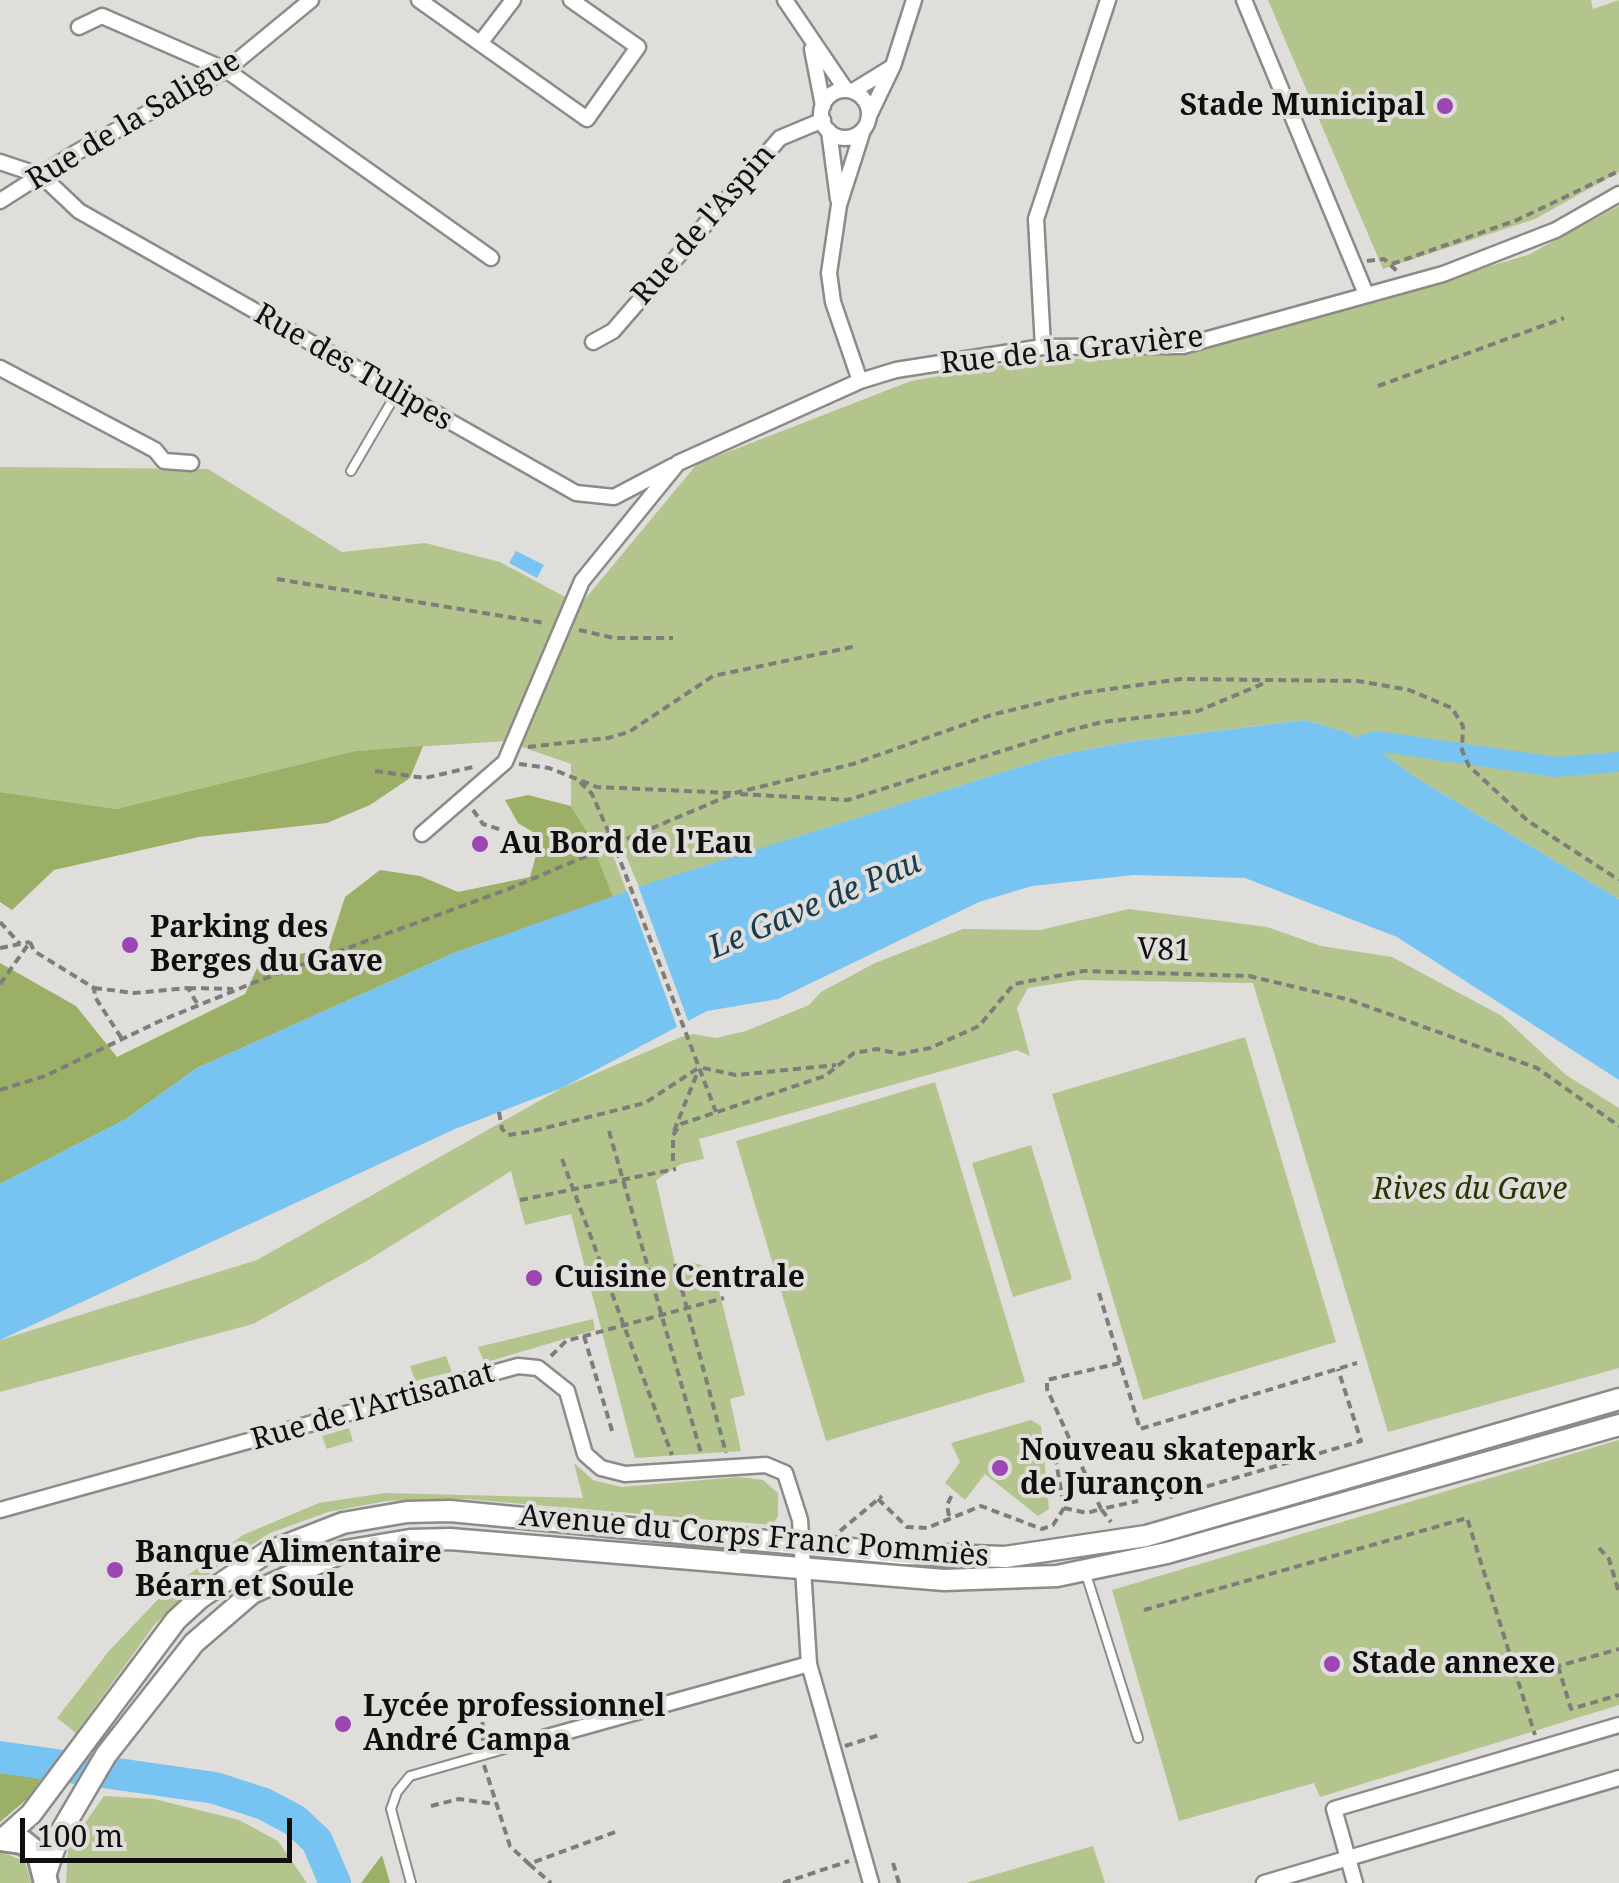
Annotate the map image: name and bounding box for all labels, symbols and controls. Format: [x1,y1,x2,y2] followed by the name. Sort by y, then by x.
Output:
[21,43,247,199] street label: Rue de la Saligue
[1180,88,1425,124] place label: Stade Municipal
[1434,95,1456,117] marker: Stade Municipal
[625,138,783,312] street label: Rue de l'Aspin
[248,297,458,439] street label: Rue des Tulipes
[939,319,1205,383] street label: Rue de la Gravière
[500,826,753,862] place label: Au Bord de l'Eau
[469,833,491,855] marker: Au Bord de l'Eau
[703,844,927,968] water label: Le Gave de Pau
[150,910,383,980] place label: Parking des Berges du Gave
[1136,932,1192,970] street label: V81
[119,934,141,956] marker: Parking des Berges du Gave
[1373,1172,1567,1208] park label: Rives du Gave
[554,1260,805,1296] place label: Cuisine Centrale
[523,1267,545,1289] marker: Cuisine Centrale
[247,1355,499,1459] street label: Rue de l'Artisanat
[1020,1433,1316,1504] place label: Nouveau skatepark de Jurançon
[989,1457,1011,1479] marker: Nouveau skatepark de Jurançon
[518,1499,990,1575] street label: Avenue du Corps Franc Pommiès
[135,1535,442,1606] place label: Banque Alimentaire Béarn et Soule
[104,1559,126,1581] marker: Banque Alimentaire Béarn et Soule
[1352,1646,1556,1682] place label: Stade annexe
[1321,1653,1343,1675] marker: Stade annexe
[363,1689,665,1760] place label: Lycée professionnel André Campa
[332,1713,354,1735] marker: Lycée professionnel André Campa
[25,1798,298,1860] scale bar
[37,1815,123,1856] text: 100 m

